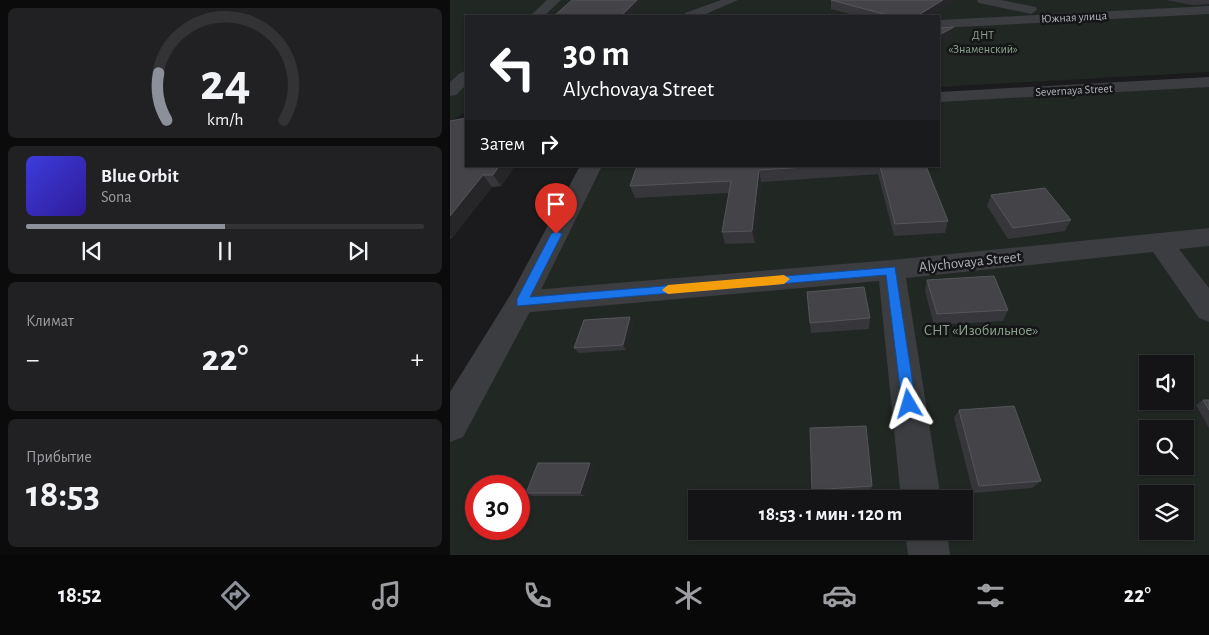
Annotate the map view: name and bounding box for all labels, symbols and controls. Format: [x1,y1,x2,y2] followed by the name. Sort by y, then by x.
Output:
[1041,9,1108,26] street label: Южная улица
[948,29,1018,55] park label: ДНТ «Знаменский»
[480,35,545,100] icon: left
[563,37,630,72] text: 30 m
[200,57,250,109] text: 24
[563,78,714,100] text: Alychovaya Street
[1035,82,1113,99] street label: Severnaya Street
[207,111,243,129] text: km/h
[535,130,563,158] icon: right
[480,135,525,154] text: Затем
[101,167,179,186] text: Blue Orbit
[535,183,577,234] pin
[101,189,132,205] text: Sona
[542,190,570,218] icon: arrive
[78,237,106,265] icon: previous
[211,237,239,265] icon: pause
[344,237,372,265] icon: next
[918,249,1022,275] street label: Alychovaya Street
[26,313,74,329] text: Климат
[924,323,1038,338] park label: СНТ «Изобильное»
[202,340,248,378] text: 22°
[26,346,39,374] text: −
[411,346,424,374] text: +
[1139,355,1194,540] map controls
[1139,355,1194,410] button: sound
[882,377,934,429] position arrow
[1139,420,1194,475] button: search
[26,449,92,465] text: Прибытие
[465,475,530,540] speed limit sign: 30
[26,476,100,514] text: 18:53
[1139,485,1194,540] button: layers
[759,505,902,524] text: 18:53 · 1 мин · 120 m
[218,578,253,613] icon: directions
[369,578,404,613] icon: music
[520,578,555,613] icon: phone
[671,578,706,613] icon: climate
[822,578,857,613] icon: car
[973,578,1008,613] icon: filters
[58,584,102,606] text: 18:52
[1124,584,1151,606] text: 22°

